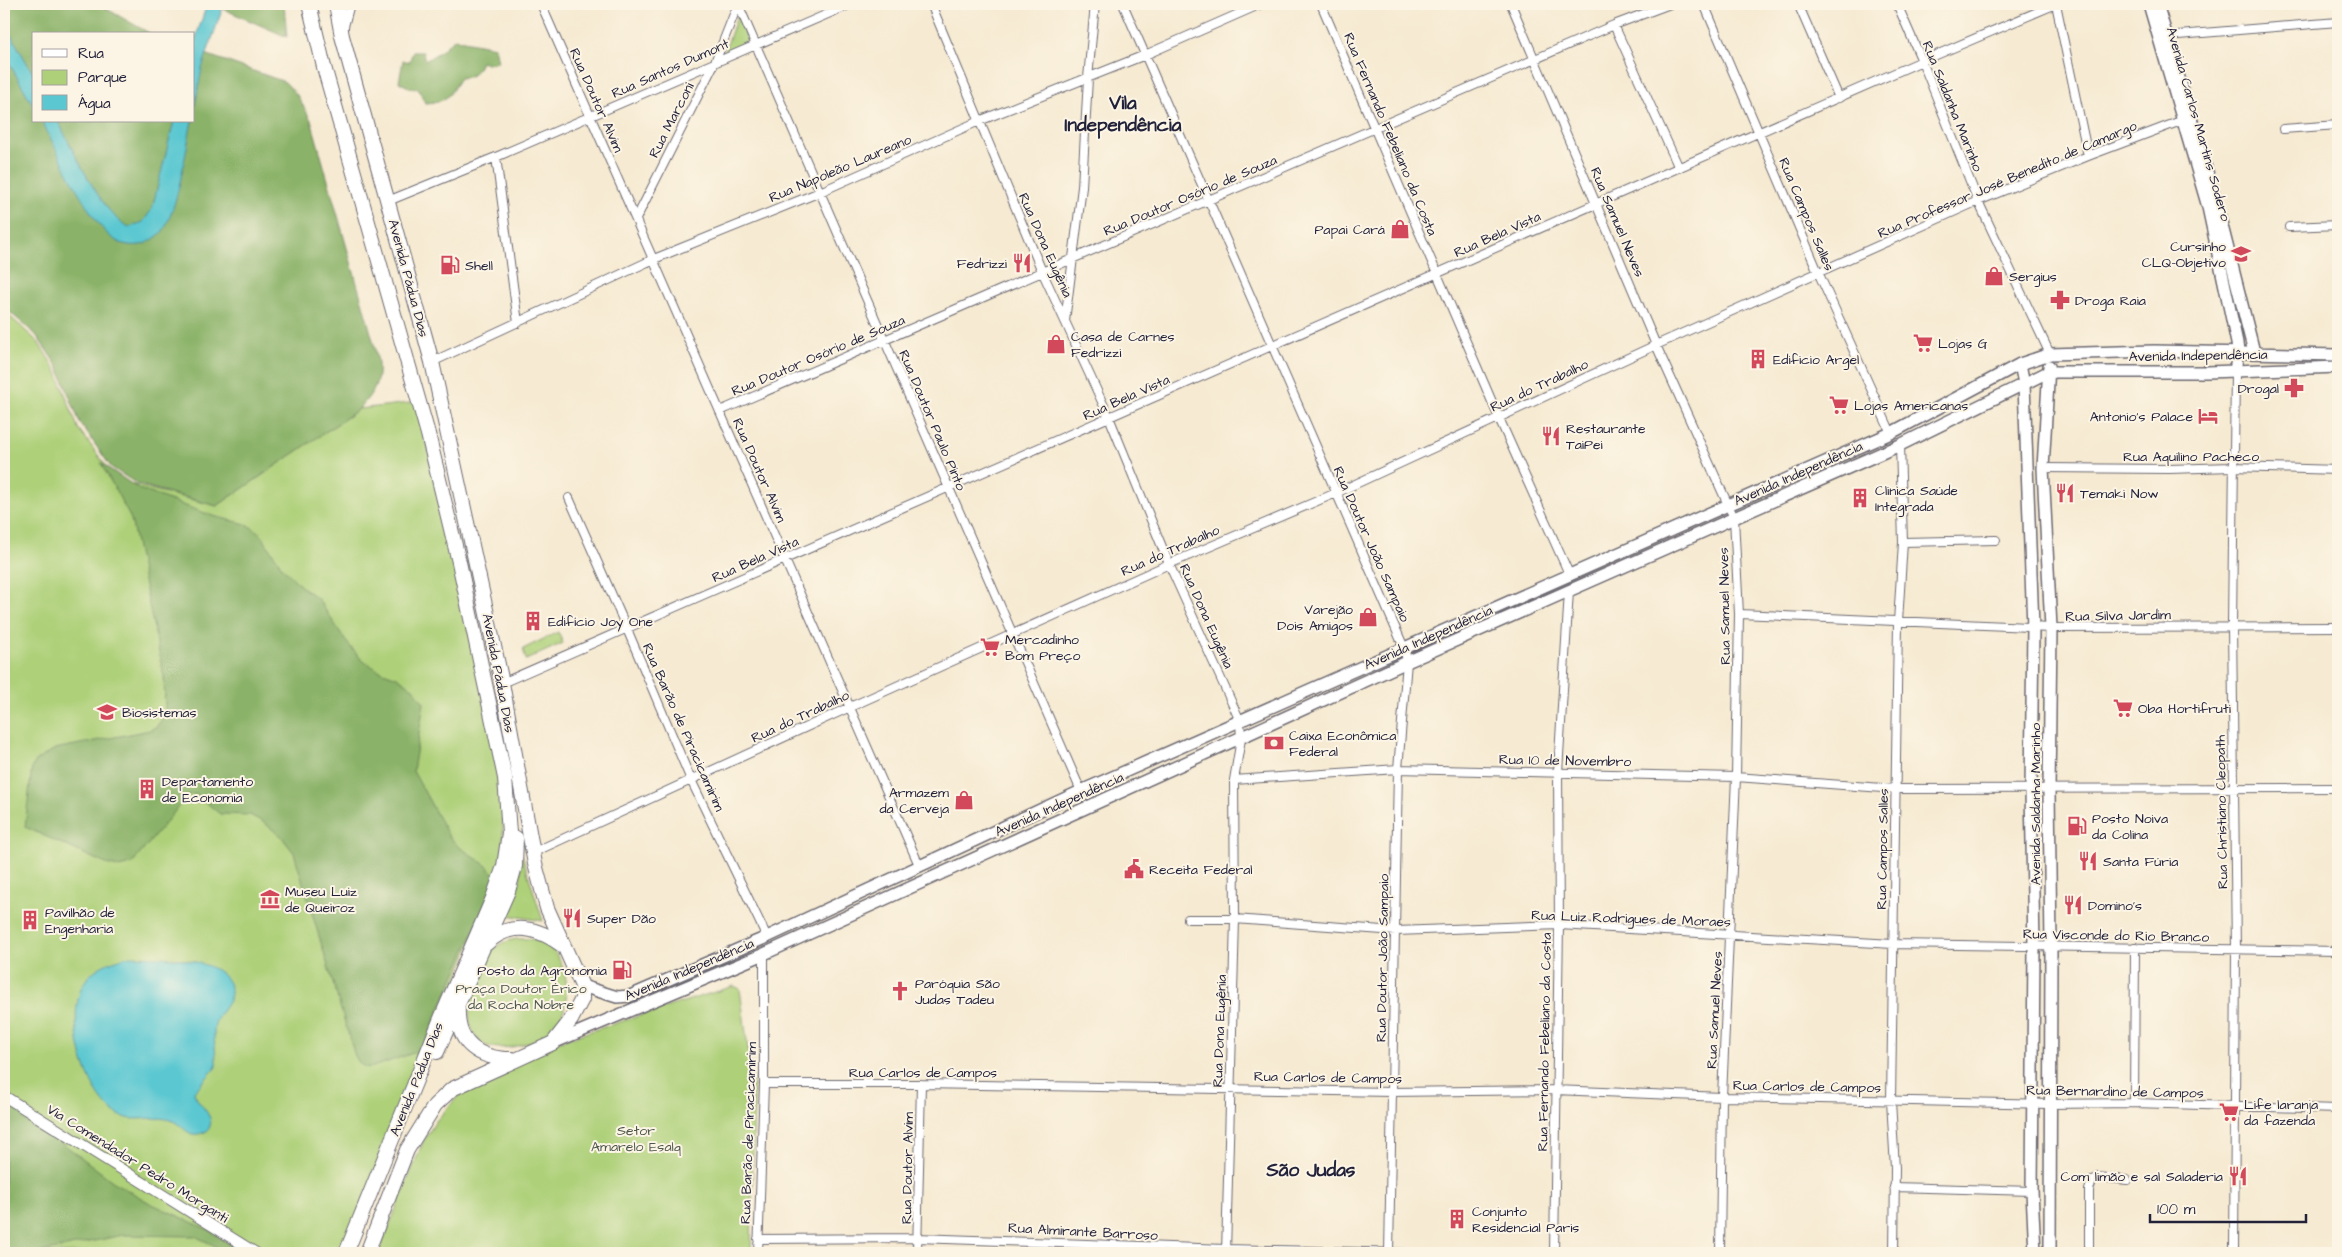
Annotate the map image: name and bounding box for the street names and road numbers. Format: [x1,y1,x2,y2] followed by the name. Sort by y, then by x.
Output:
[2161,25,2235,224] street label: Avenida Carlos Martins Sodero
[1338,30,1442,239] street label: Rua Fernando Febeliano da Costa
[608,34,733,104] street label: Rua Santos Dumont
[1917,38,1988,175] street label: Rua Saldanha Marinho
[564,45,628,156] street label: Rua Doutor Alvim
[644,79,699,162] street label: Rua Marconi
[1875,116,2140,244] street label: Rua Professor José Benedito de Camargo
[766,130,915,208] street label: Rua Napoleão Laureano
[1101,150,1280,242] street label: Rua Doutor Osório de Souza
[1773,155,1839,274] street label: Rua Campos Salles
[1585,164,1649,280] street label: Rua Samuel Neves
[1013,190,1077,301] street label: Rua Dona Eugênia
[1451,207,1544,263] street label: Rua Bela Vista
[383,217,433,339] street label: Avenida Pádua Dias
[729,310,908,402] street label: Rua Doutor Osório de Souza
[2128,345,2268,367] street label: Avenida Independência
[893,347,971,494] street label: Rua Doutor Paulo Pinto
[1487,354,1592,417] street label: Rua do Trabalho
[1080,370,1173,426] street label: Rua Bela Vista
[727,415,791,526] street label: Rua Doutor Alvim
[1731,437,1866,511] street label: Avenida Independência
[2123,447,2259,467] street label: Rua Aquilino Pacheco
[1328,463,1415,626] street label: Rua Doutor João Sampaio
[1118,520,1223,582] street label: Rua do Trabalho
[709,532,802,588] street label: Rua Bela Vista
[1714,547,1736,665] street label: Rua Samuel Neves
[1174,561,1238,672] street label: Rua Dona Eugênia
[1361,601,1496,675] street label: Avenida Independência
[2065,605,2171,627] street label: Rua Silva Jardim
[477,612,519,735] street label: Avenida Pádua Dias
[637,640,729,815] street label: Rua Barão de Piracicamirim
[748,685,853,748] street label: Rua do Trabalho
[2026,723,2046,885] street label: Avenida Saldanha Marinho
[2211,735,2233,889] street label: Rua Christiano Cleopath
[1499,750,1631,772] street label: Rua 10 de Novembro
[992,768,1127,842] street label: Avenida Independência
[1872,788,1894,910] street label: Rua Campos Salles
[1372,873,1394,1042] street label: Rua Doutor João Sampaio
[1531,906,1731,932] street label: Rua Luiz Rodrigues de Moraes
[2023,924,2210,948] street label: Rua Visconde do Rio Branco
[1533,932,1557,1152] street label: Rua Fernando Febeliano da Costa
[622,934,757,1006] street label: Avenida Independência
[1702,951,1728,1069] street label: Rua Samuel Neves
[1208,974,1232,1088] street label: Rua Dona Eugênia
[385,1019,449,1139] street label: Avenida Pádua Dias
[736,1042,762,1224] street label: Rua Barão de Piracicamirim
[849,1063,997,1083] street label: Rua Carlos de Campos
[1254,1067,1402,1089] street label: Rua Carlos de Campos
[1733,1076,1881,1098] street label: Rua Carlos de Campos
[2026,1080,2204,1104] street label: Rua Bernardino de Campos
[43,1100,232,1228] street label: Via Comendador Pedro Morganti
[897,1112,919,1224] street label: Rua Doutor Alvim
[1008,1218,1158,1246] street label: Rua Almirante Barroso

